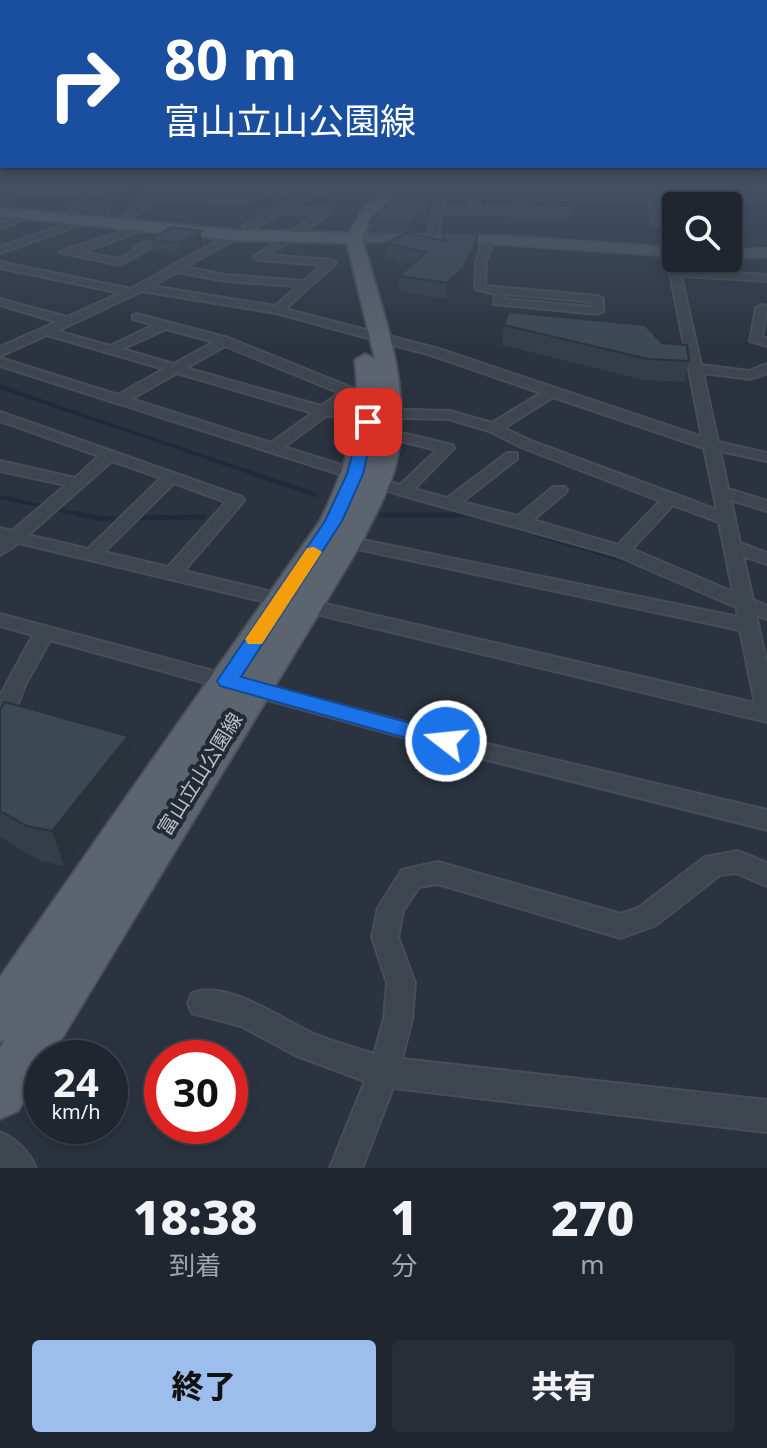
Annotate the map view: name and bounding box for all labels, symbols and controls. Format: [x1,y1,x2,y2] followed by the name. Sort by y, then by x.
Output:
[164,20,297,96] text: 80 m
[32,32,136,136] icon: right
[164,96,416,145] text: 富山立山公園線
[662,192,742,272] map controls
[662,192,742,272] button: search
[334,388,402,456] pin
[346,400,390,444] icon: arrive
[404,699,488,783] position arrow
[151,707,248,840] street label: 富山立山公園線
[144,1040,248,1144] speed limit sign: 30
[53,1054,99,1109] text: 24
[51,1098,101,1125] text: km/h
[133,1184,257,1249] text: 18:38
[390,1184,418,1249] text: 1
[551,1185,634,1250] text: 270
[580,1246,605,1282] text: m
[169,1247,221,1283] text: 到着
[391,1247,417,1283] text: 分
[32,1340,376,1432] button: 終了
[392,1340,735,1432] button: 共有

